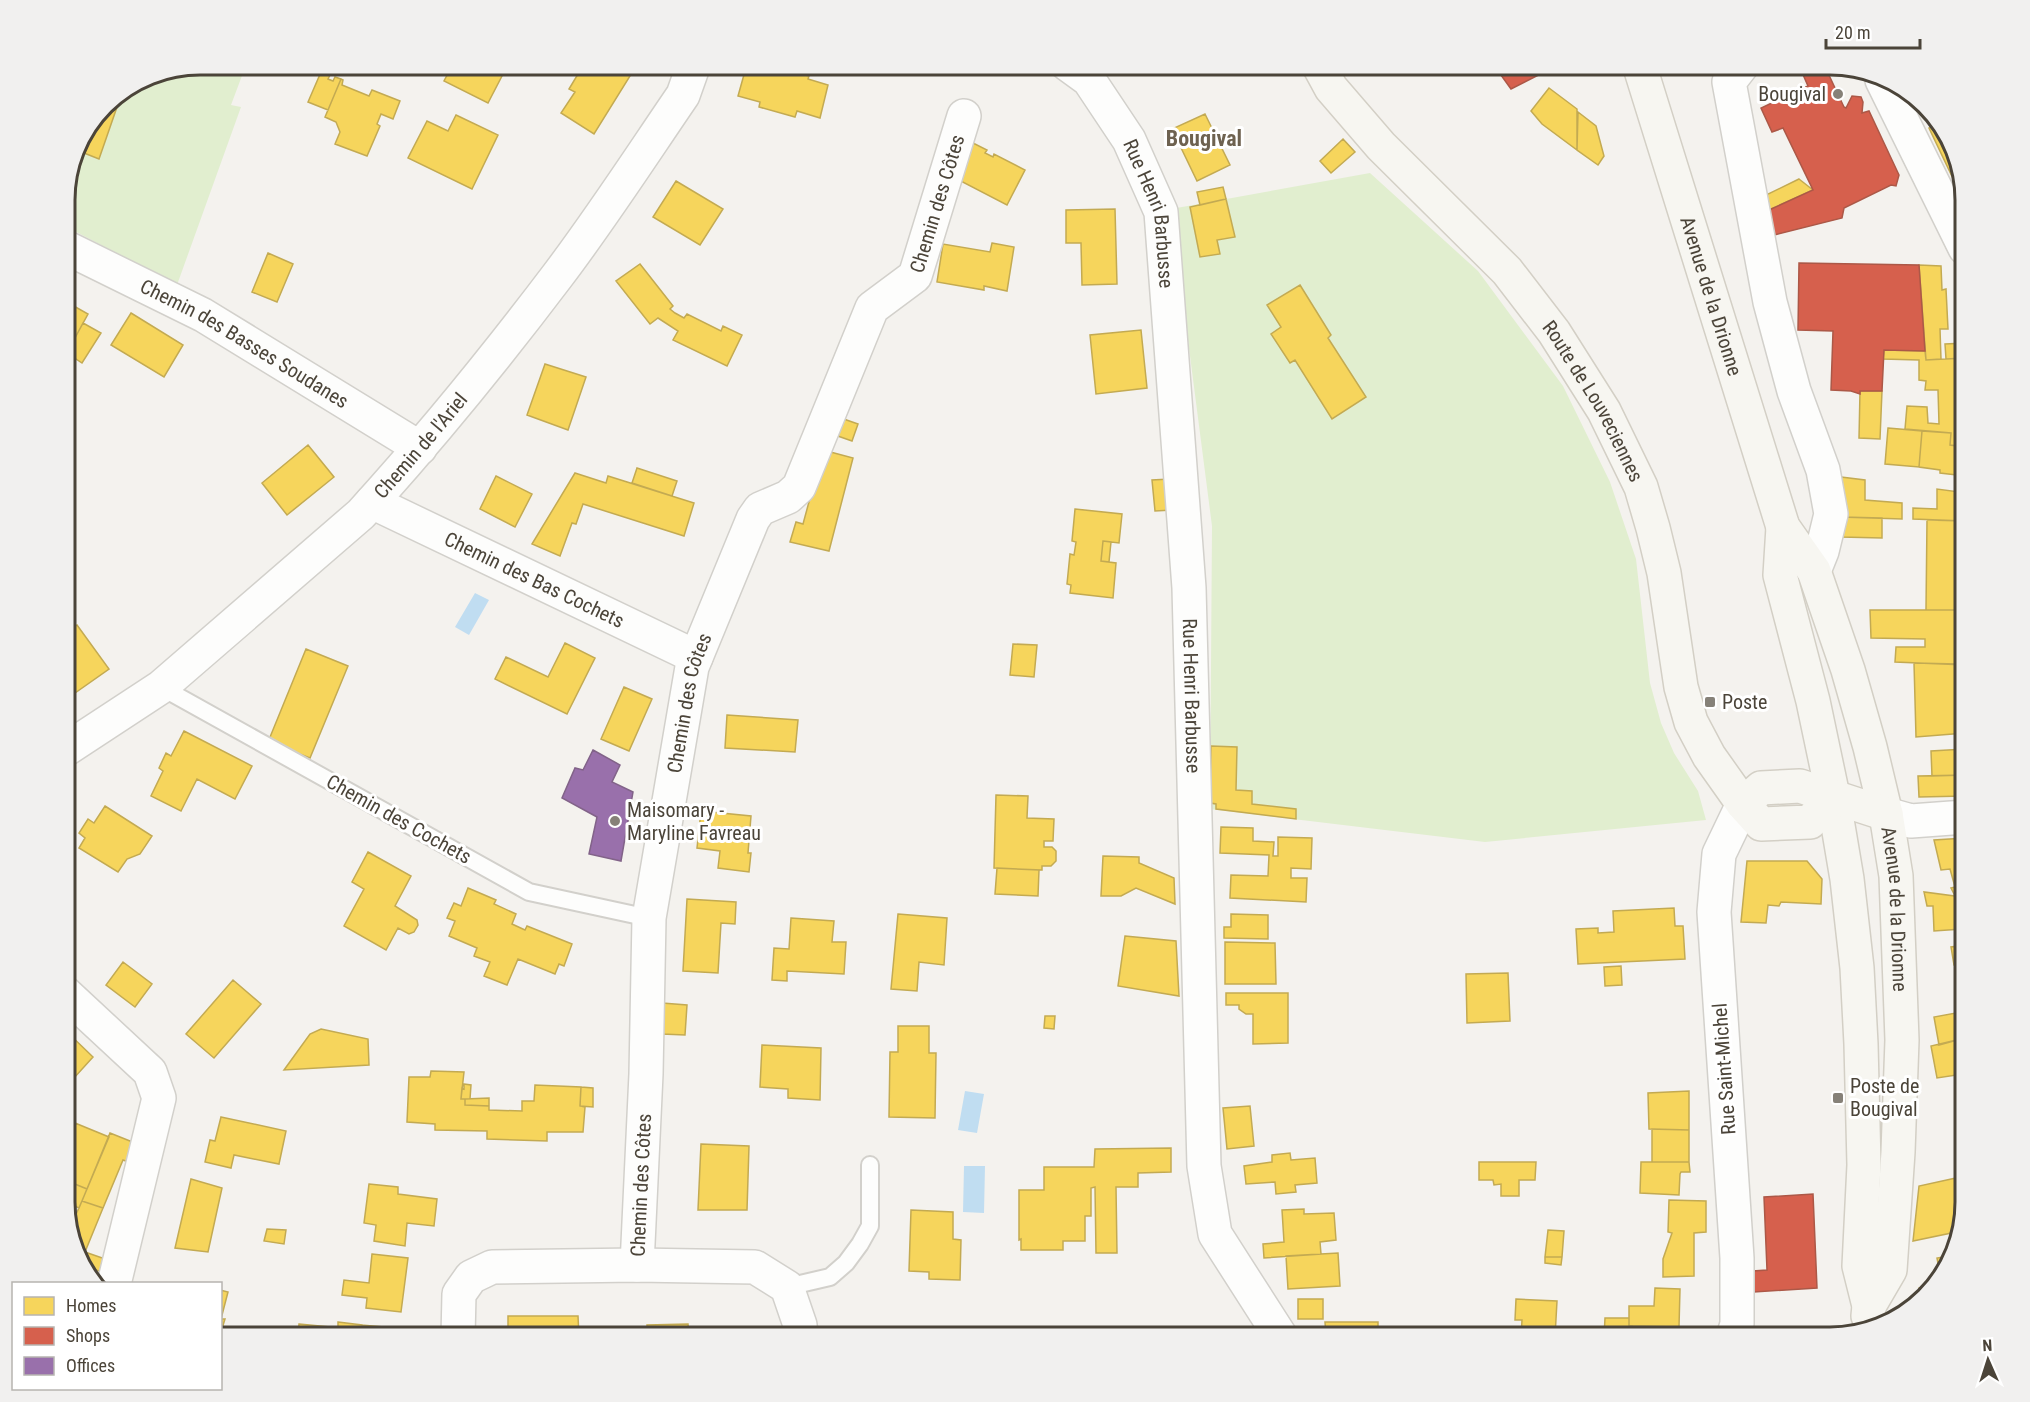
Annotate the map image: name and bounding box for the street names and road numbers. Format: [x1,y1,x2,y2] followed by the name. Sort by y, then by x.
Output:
[905,132,970,276] street label: Chemin des Côtes
[1118,135,1179,289] street label: Rue Henri Barbusse
[1675,213,1747,379] street label: Avenue de la Drionne
[136,274,353,413] street label: Chemin des Basses Soudanes
[1537,316,1649,486] street label: Route de Louveciennes
[369,388,472,503] street label: Chemin de l'Ariel
[441,526,628,633] street label: Chemin des Bas Cochets
[1178,618,1206,774] street label: Rue Henri Barbusse
[662,629,717,775] street label: Chemin des Côtes
[322,769,476,869] street label: Chemin des Cochets
[1876,825,1912,992] street label: Avenue de la Drionne
[1707,1002,1741,1136] street label: Rue Saint-Michel
[625,1113,656,1257] street label: Chemin des Côtes

